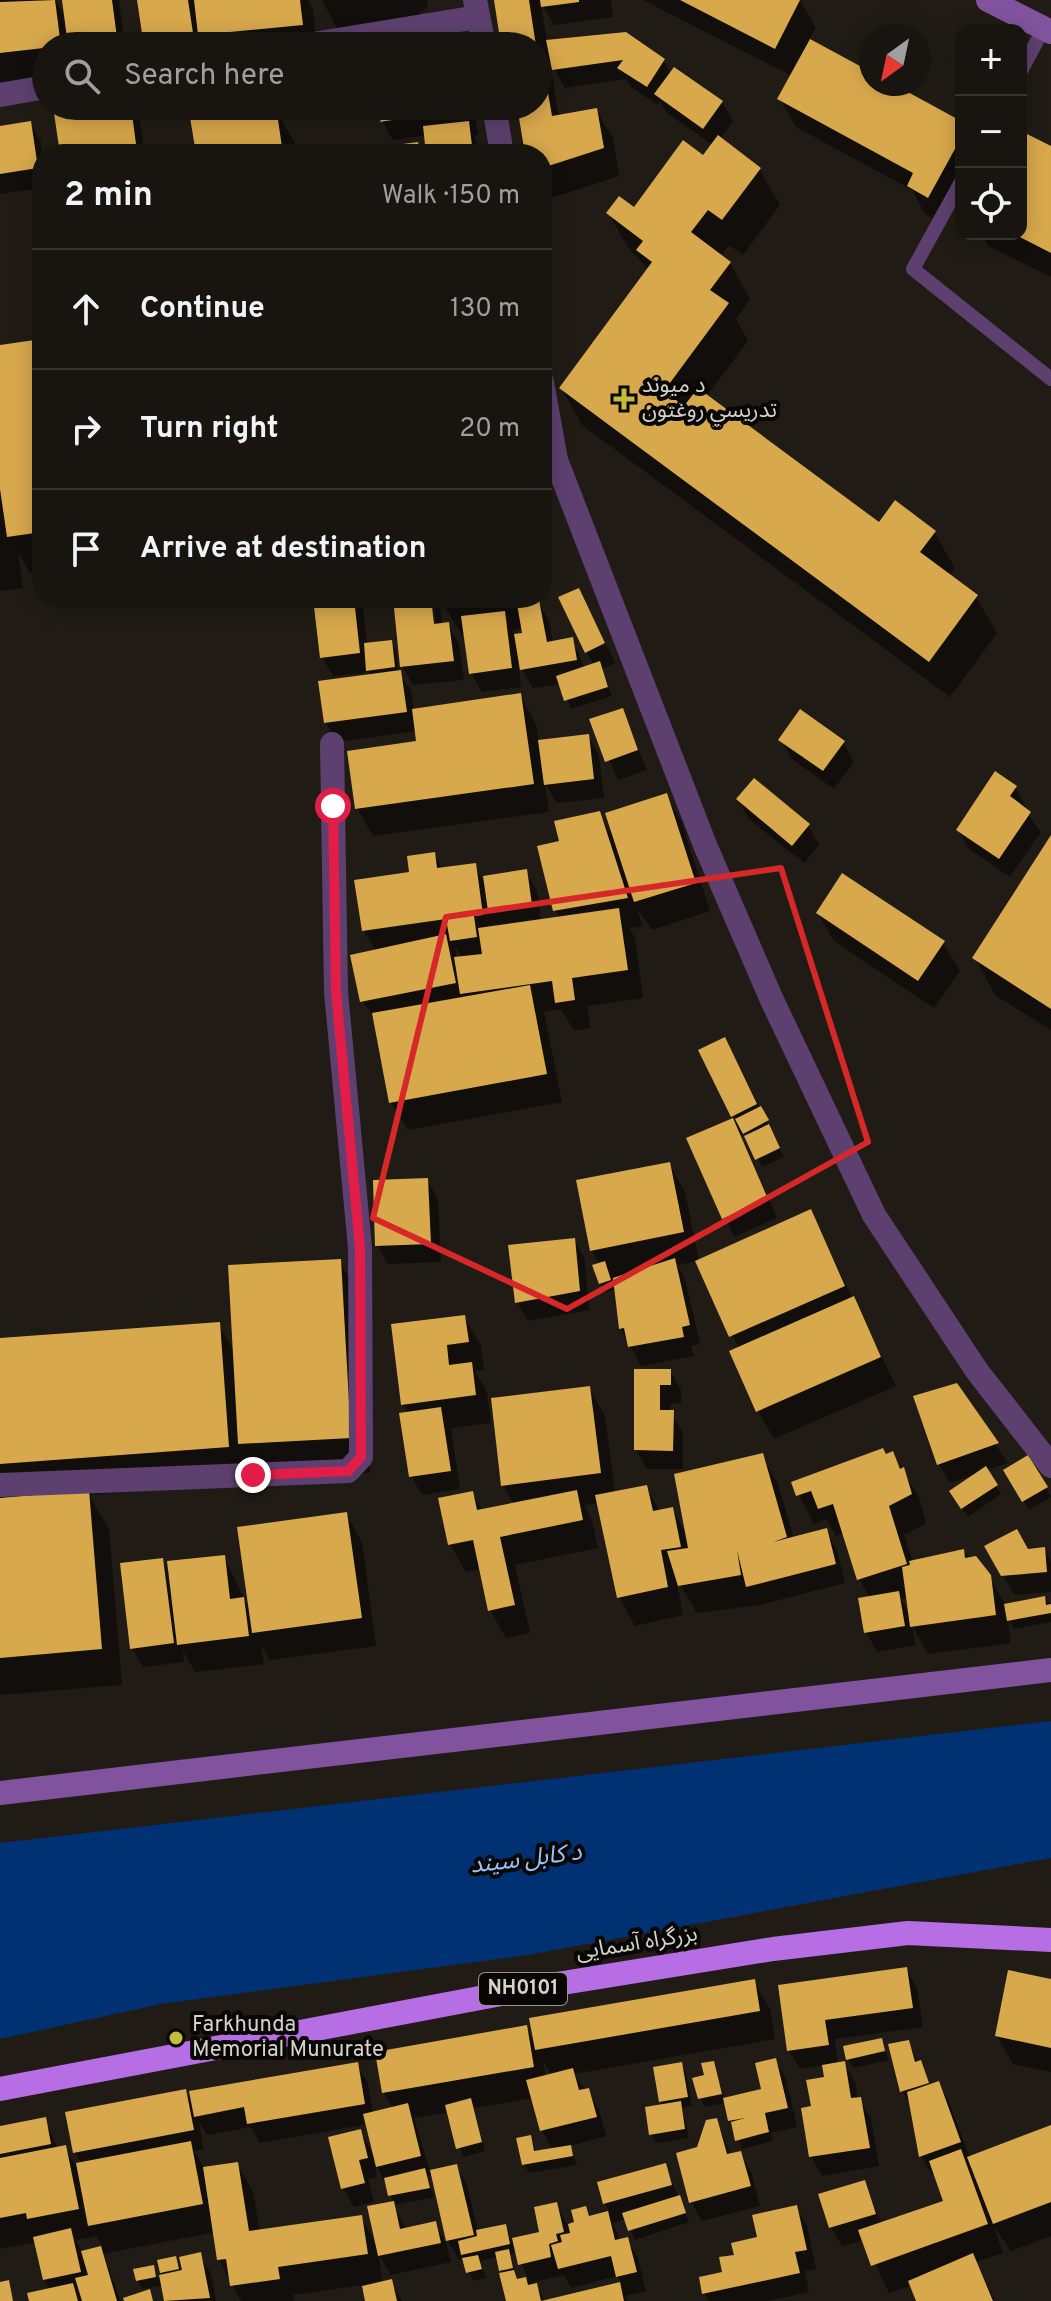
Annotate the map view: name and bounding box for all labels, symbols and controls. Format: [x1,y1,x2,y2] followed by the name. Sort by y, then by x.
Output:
[859,24,931,96] north arrow
[955,24,1027,240] map controls
[955,24,1027,96] button: +
[32,32,552,120] search box
[60,54,104,98] icon: search
[124,58,284,95] text: Search here
[955,96,1027,168] button: −
[955,168,1027,240] button: locate
[64,175,153,218] text: 2 min
[382,180,520,213] text: Walk · 150 m
[64,287,108,331] icon: ahead
[140,291,265,328] text: Continue
[450,293,520,326] text: 130 m
[642,373,777,426] place label: د میوند تدریسي روغتون
[613,388,635,410] marker: د میوند تدریسي روغتون
[64,407,108,451] icon: right
[140,411,278,448] text: Turn right
[459,413,520,446] text: 20 m
[64,527,108,571] icon: arrive
[140,531,426,568] text: Arrive at destination
[315,788,351,824] route start
[235,1457,271,1493] route end
[469,1838,584,1882] water label: د کابل سيند
[574,1920,700,1967] street label: بزرگراه آسمایی
[479,1973,567,2005] road number: NH0101
[192,2012,384,2064] place label: Farkhunda Memorial Munurate
[167,2029,185,2047] marker: Farkhunda Memorial Munurate

